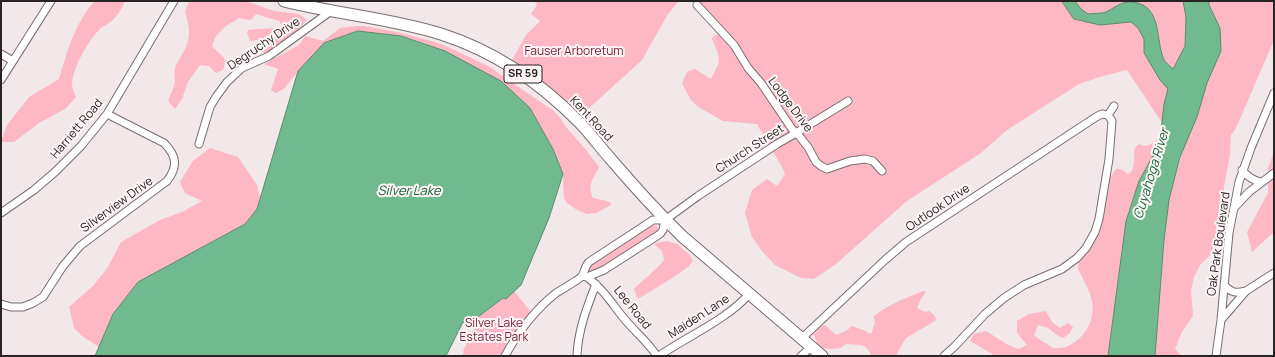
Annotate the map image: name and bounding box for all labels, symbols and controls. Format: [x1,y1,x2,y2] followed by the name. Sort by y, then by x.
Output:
[225,14,303,74] street label: Degruchy Drive
[524,45,624,59] park label: Fauser Arboretum
[504,65,542,83] road number: SR 59
[765,75,815,135] street label: Lodge Drive
[567,94,615,144] street label: Kent Road
[48,96,106,162] street label: Harriett Road
[713,122,787,176] street label: Church Street
[1131,127,1173,221] water label: Cuyahoga River
[78,174,156,236] street label: Silverview Drive
[903,181,973,235] street label: Outlook Drive
[377,183,441,199] water label: Silver Lake
[1205,191,1233,297] street label: Oak Park Boulevard
[610,284,654,332] street label: Lee Road
[666,292,732,342] street label: Maiden Lane
[460,317,528,345] park label: Silver Lake Estates Park

